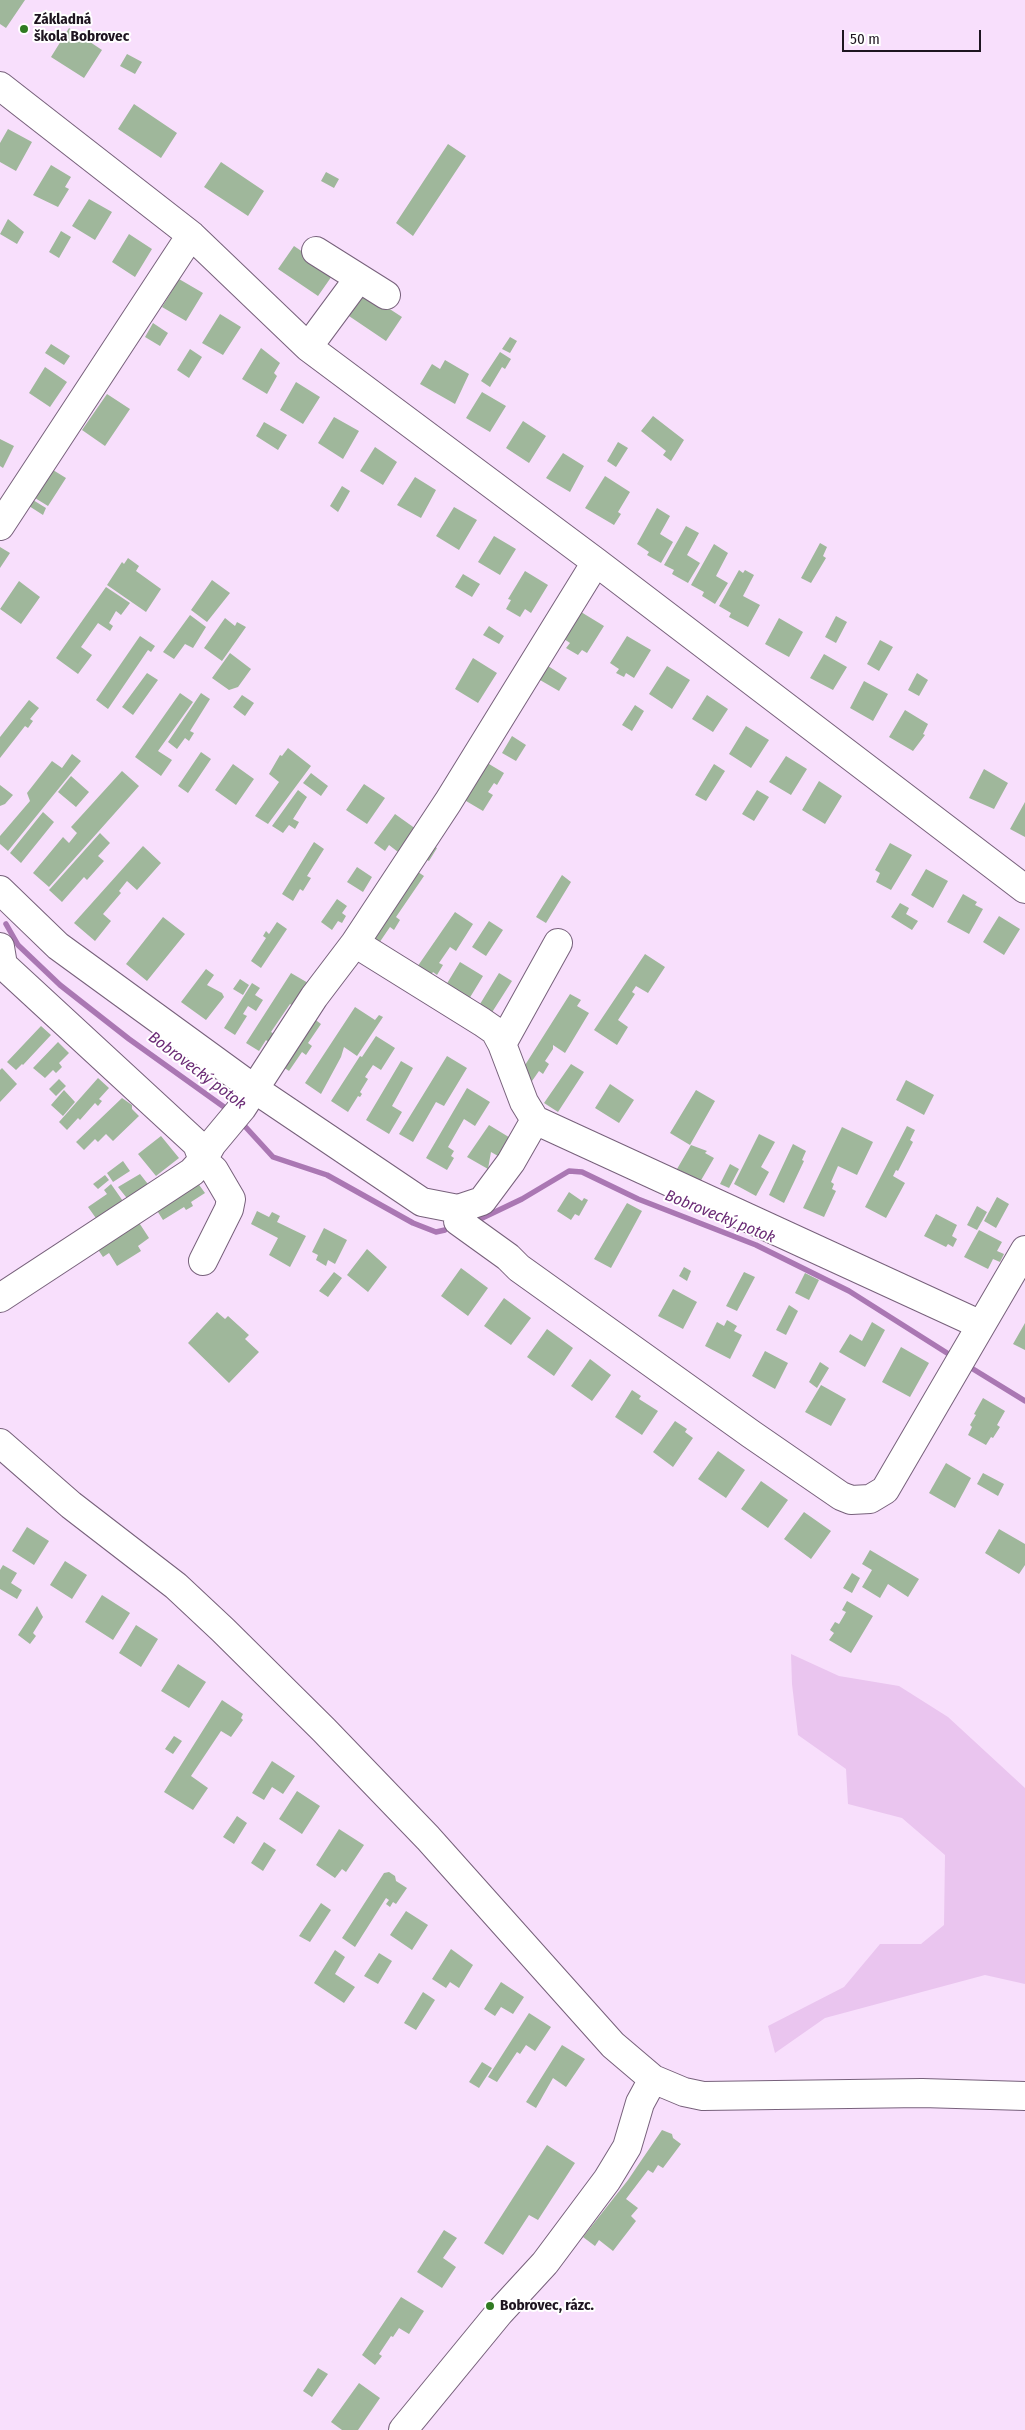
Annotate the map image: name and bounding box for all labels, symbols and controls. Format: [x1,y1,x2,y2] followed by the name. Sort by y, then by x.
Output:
[34,11,129,46] place label: Základná škola Bobrovec
[845,20,984,52] scale bar
[18,23,30,35] marker: Základná škola Bobrovec
[850,30,880,48] text: 50 m
[144,1028,250,1114] water label: Bobrovecký potok
[662,1186,778,1248] water label: Bobrovecký potok
[500,2297,594,2315] place label: Bobrovec, rázc.
[484,2300,496,2312] marker: Bobrovec, rázc.

